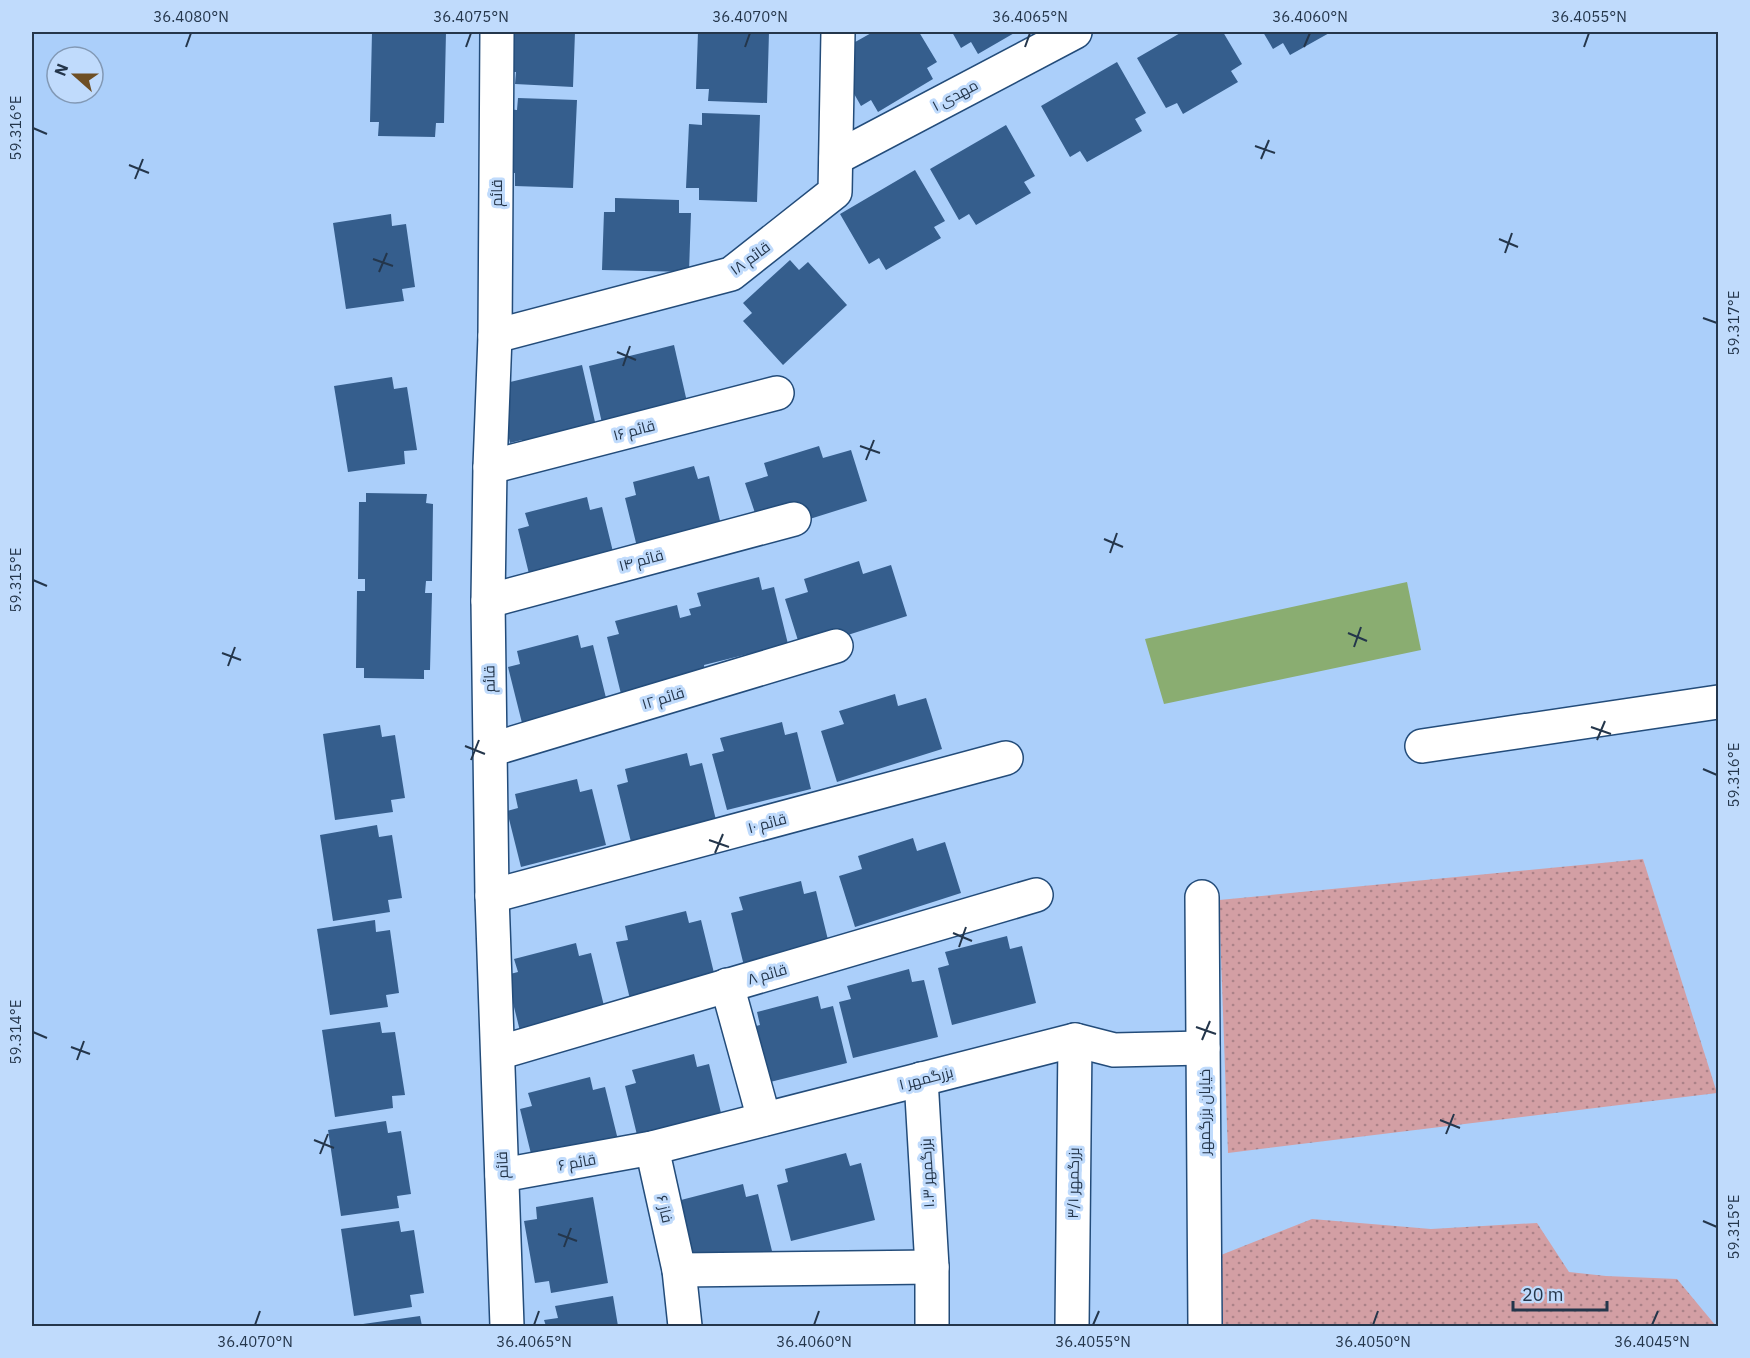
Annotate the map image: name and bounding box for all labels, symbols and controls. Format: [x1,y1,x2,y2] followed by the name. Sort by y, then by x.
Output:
[153,7,229,26] text: 36.4080°N
[433,7,509,26] text: 36.4075°N
[712,7,788,26] text: 36.4070°N
[992,7,1068,26] text: 36.4065°N
[1272,7,1348,26] text: 36.4060°N
[1551,7,1627,26] text: 36.4055°N
[45,45,105,105] north arrow
[50,61,72,79] text: N
[929,75,982,116] street label: مهدی ۱
[6,96,25,160] text: 59.316°E
[487,179,507,207] street label: قائم
[726,237,774,280] street label: قائم ۱۸
[1724,291,1743,355] text: 59.317°E
[611,415,657,446] street label: قائم ۱۶
[617,545,666,576] street label: قائم ۱۴
[6,548,25,612] text: 59.315°E
[479,665,500,693] street label: قائم
[639,683,687,714] street label: قائم ۱۲
[1724,743,1743,807] text: 59.316°E
[746,809,789,838] street label: قائم ۱۰
[745,959,789,990] street label: قائم ۸
[6,1000,25,1064] text: 59.314°E
[897,1062,955,1095] street label: بزرگمهر ۱
[1195,1069,1215,1156] street label: خیابان بزرگمهر
[916,1138,939,1208] street label: بزرگمهر ۱.۳
[1063,1147,1084,1219] street label: بزرگمهر ۳/۱
[557,1149,598,1176] street label: قائم ۶
[492,1151,513,1179] street label: قائم
[653,1193,677,1225] street label: فاز ۶
[1724,1195,1743,1259] text: 59.315°E
[1513,1274,1608,1312] scale bar
[1522,1283,1564,1306] text: 20 m
[217,1332,293,1351] text: 36.4070°N
[496,1332,572,1351] text: 36.4065°N
[776,1332,852,1351] text: 36.4060°N
[1055,1332,1131,1351] text: 36.4055°N
[1335,1332,1411,1351] text: 36.4050°N
[1614,1332,1690,1351] text: 36.4045°N

